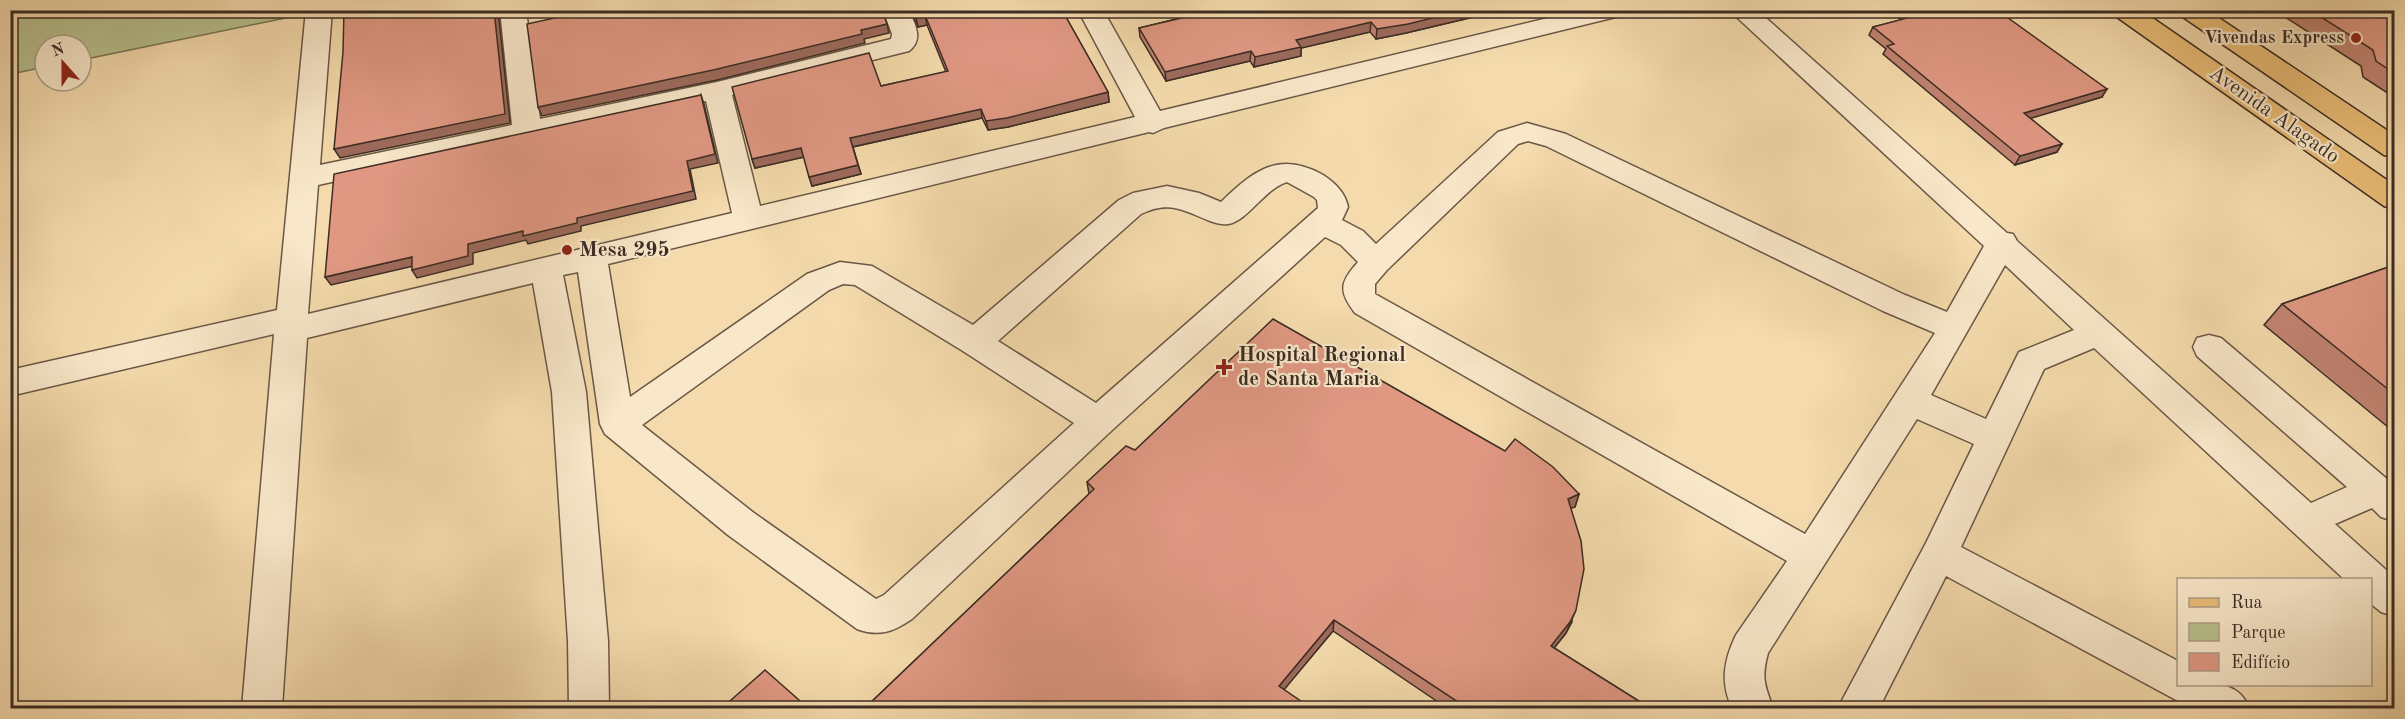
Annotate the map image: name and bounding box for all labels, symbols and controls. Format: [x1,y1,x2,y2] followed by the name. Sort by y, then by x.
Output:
[2204,29,2344,47] place label: Vivendas Express
[2349,31,2363,45] marker: Vivendas Express
[33,33,93,93] north arrow
[50,41,68,61] text: N
[2205,62,2343,168] street label: Avenida Alagado
[579,240,670,261] place label: Mesa 295
[560,243,574,257] marker: Mesa 295
[1238,345,1406,390] place label: Hospital Regional de Santa Maria
[1215,358,1233,376] marker: Hospital Regional de Santa Maria
[2177,578,2372,686] legend
[2231,594,2262,612] text: Rua
[2231,624,2286,642] text: Parque
[2231,654,2290,672] text: Edifício

